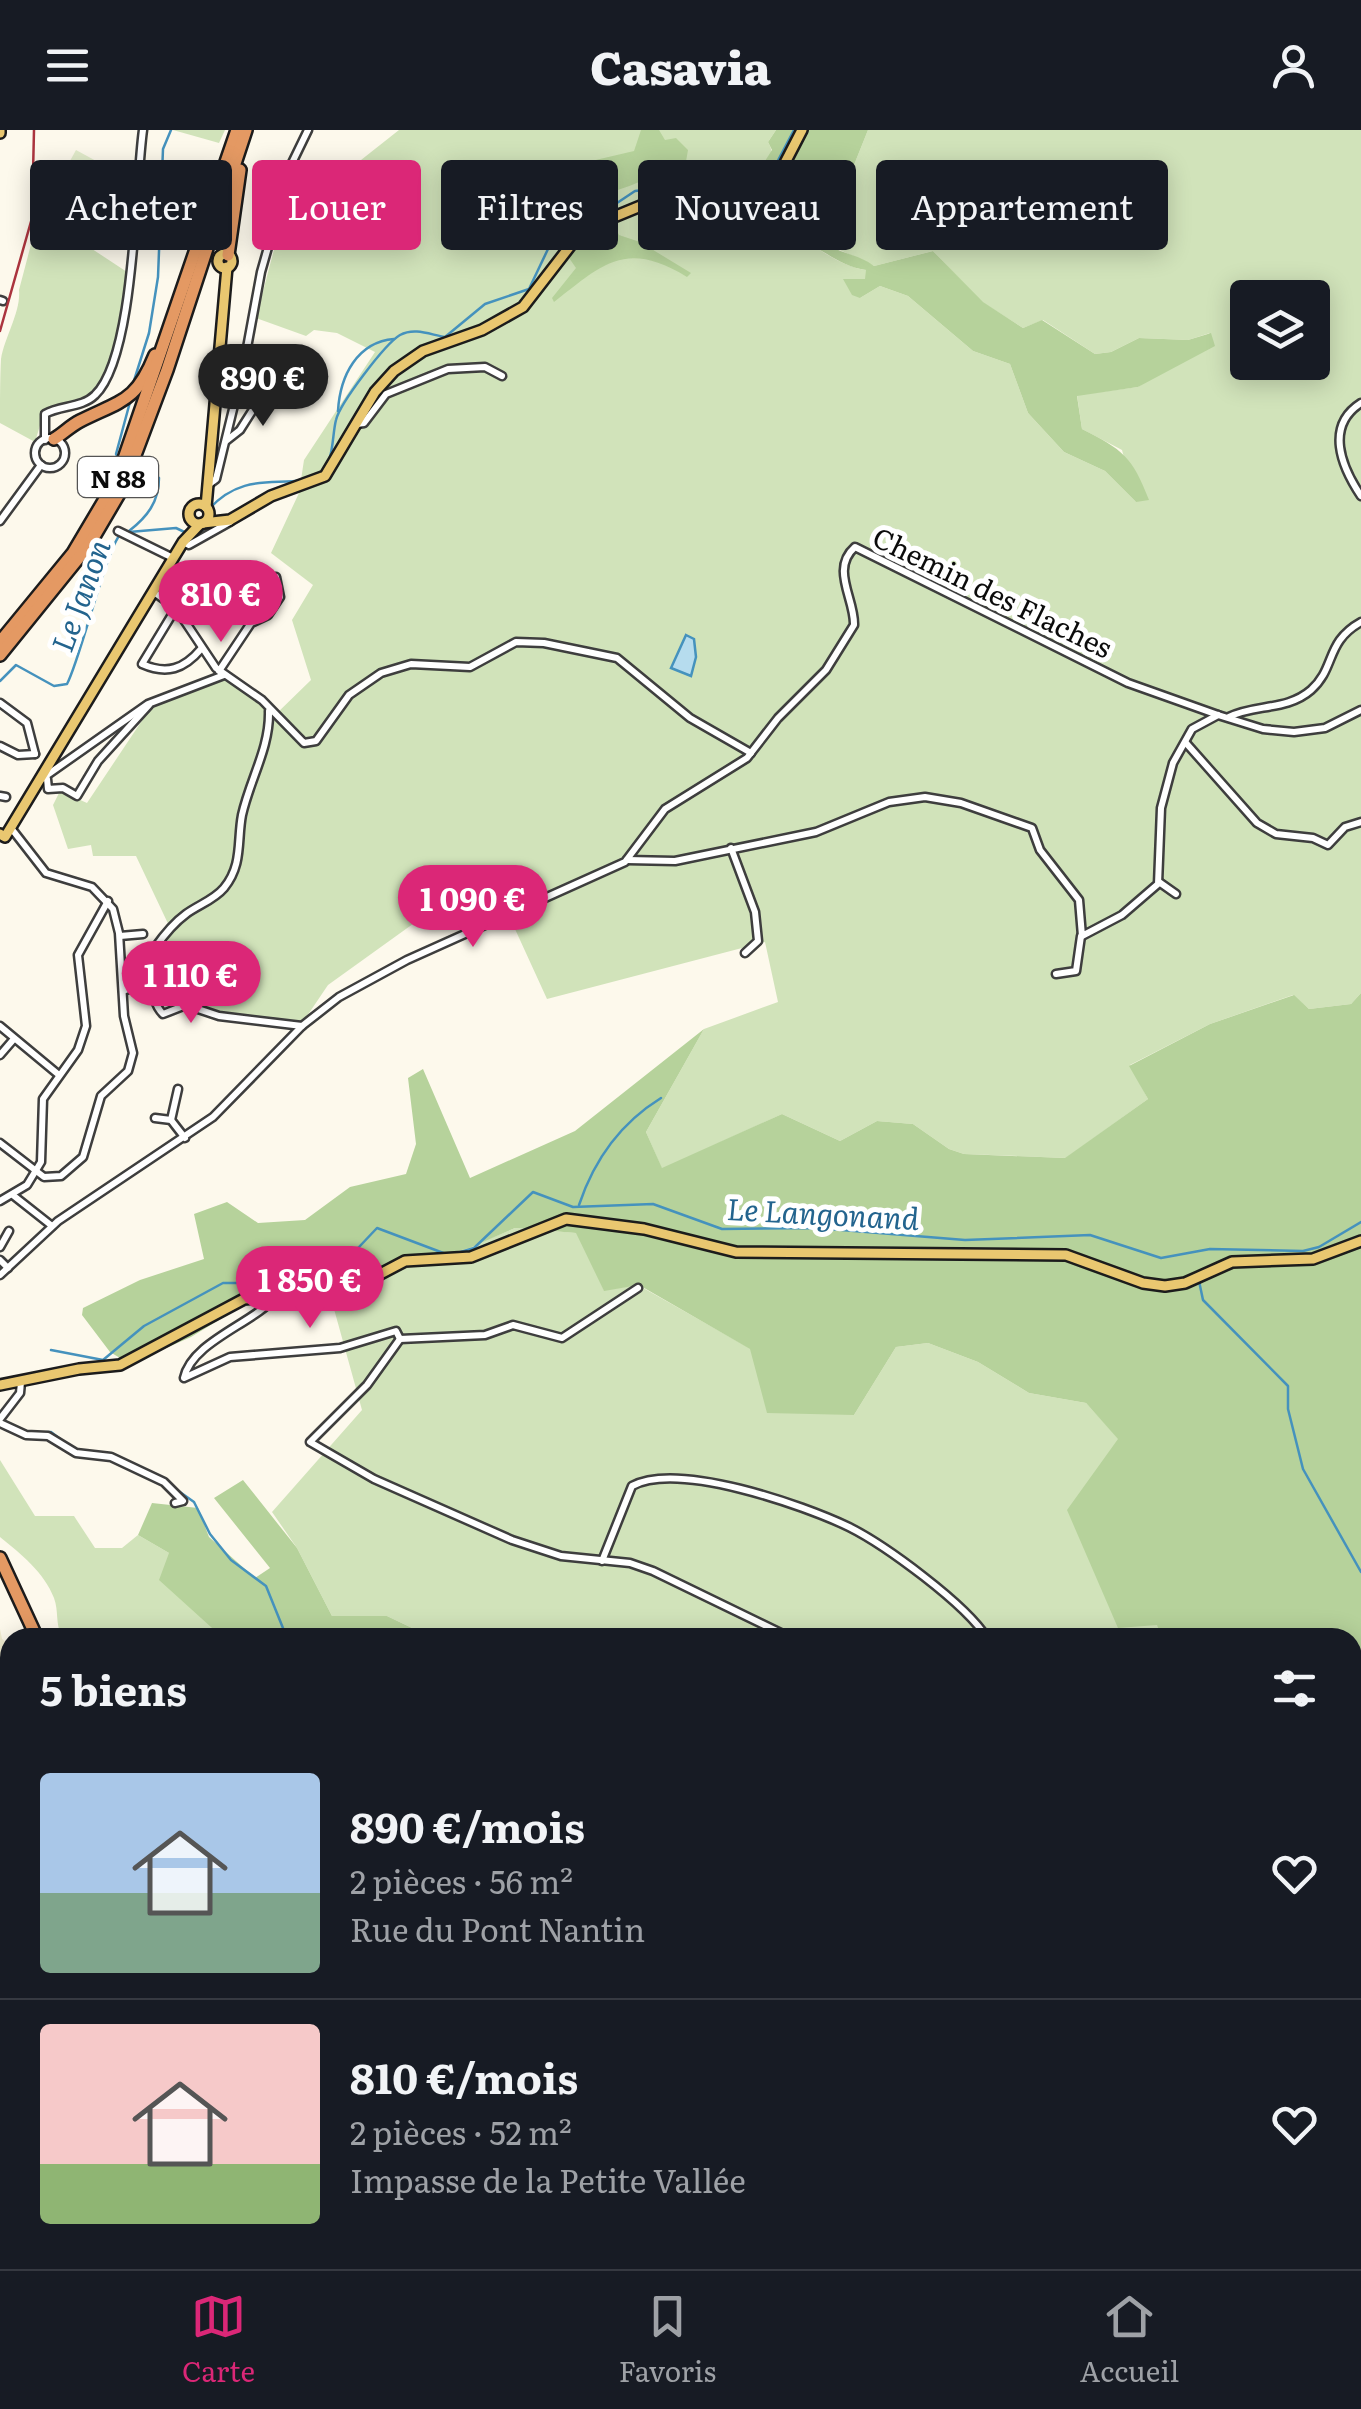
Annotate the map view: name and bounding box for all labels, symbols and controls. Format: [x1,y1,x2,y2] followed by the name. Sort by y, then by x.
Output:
[590,32,771,99] text: Casavia
[40,38,95,93] icon: menu
[1266,38,1321,93] icon: person
[30,160,232,250] chip: Acheter
[252,160,421,250] chip: Louer
[441,160,618,250] chip: Filtres
[638,160,856,250] chip: Nouveau
[876,160,1168,250] chip: Appartement
[1230,280,1330,380] map controls
[1230,280,1330,380] button: layers
[193,344,333,429] pin: 890 €
[220,352,306,400] text: 890 €
[78,457,158,497] road number: N 88
[866,515,1120,667] street label: Chemin des Flaches
[38,533,120,657] water label: Le Janon
[151,560,291,645] pin: 810 €
[181,568,261,616] text: 810 €
[381,865,565,950] pin: 1 090 €
[420,873,526,921] text: 1 090 €
[99,941,283,1026] pin: 1 110 €
[144,949,238,997] text: 1 110 €
[726,1185,921,1239] water label: Le Langonand
[218,1246,402,1331] pin: 1 850 €
[258,1254,362,1302] text: 1 850 €
[40,1657,187,1719] text: 5 biens
[1267,1661,1322,1716] icon: filters
[350,1794,585,1856] text: 890 €/mois
[120,1813,240,1933] icon: home
[1267,1846,1322,1901] icon: heart
[350,1856,573,1904] text: 2 pièces · 56 m²
[350,1904,645,1952] text: Rue du Pont Nantin
[350,2045,578,2107] text: 810 €/mois
[120,2064,240,2184] icon: home
[1267,2097,1322,2152] icon: heart
[350,2107,572,2155] text: 2 pièces · 52 m²
[350,2155,746,2203] text: Impasse de la Petite Vallée
[182,2289,255,2391] tab: Carte
[619,2289,716,2391] tab: Favoris
[1080,2289,1179,2391] tab: Accueil

